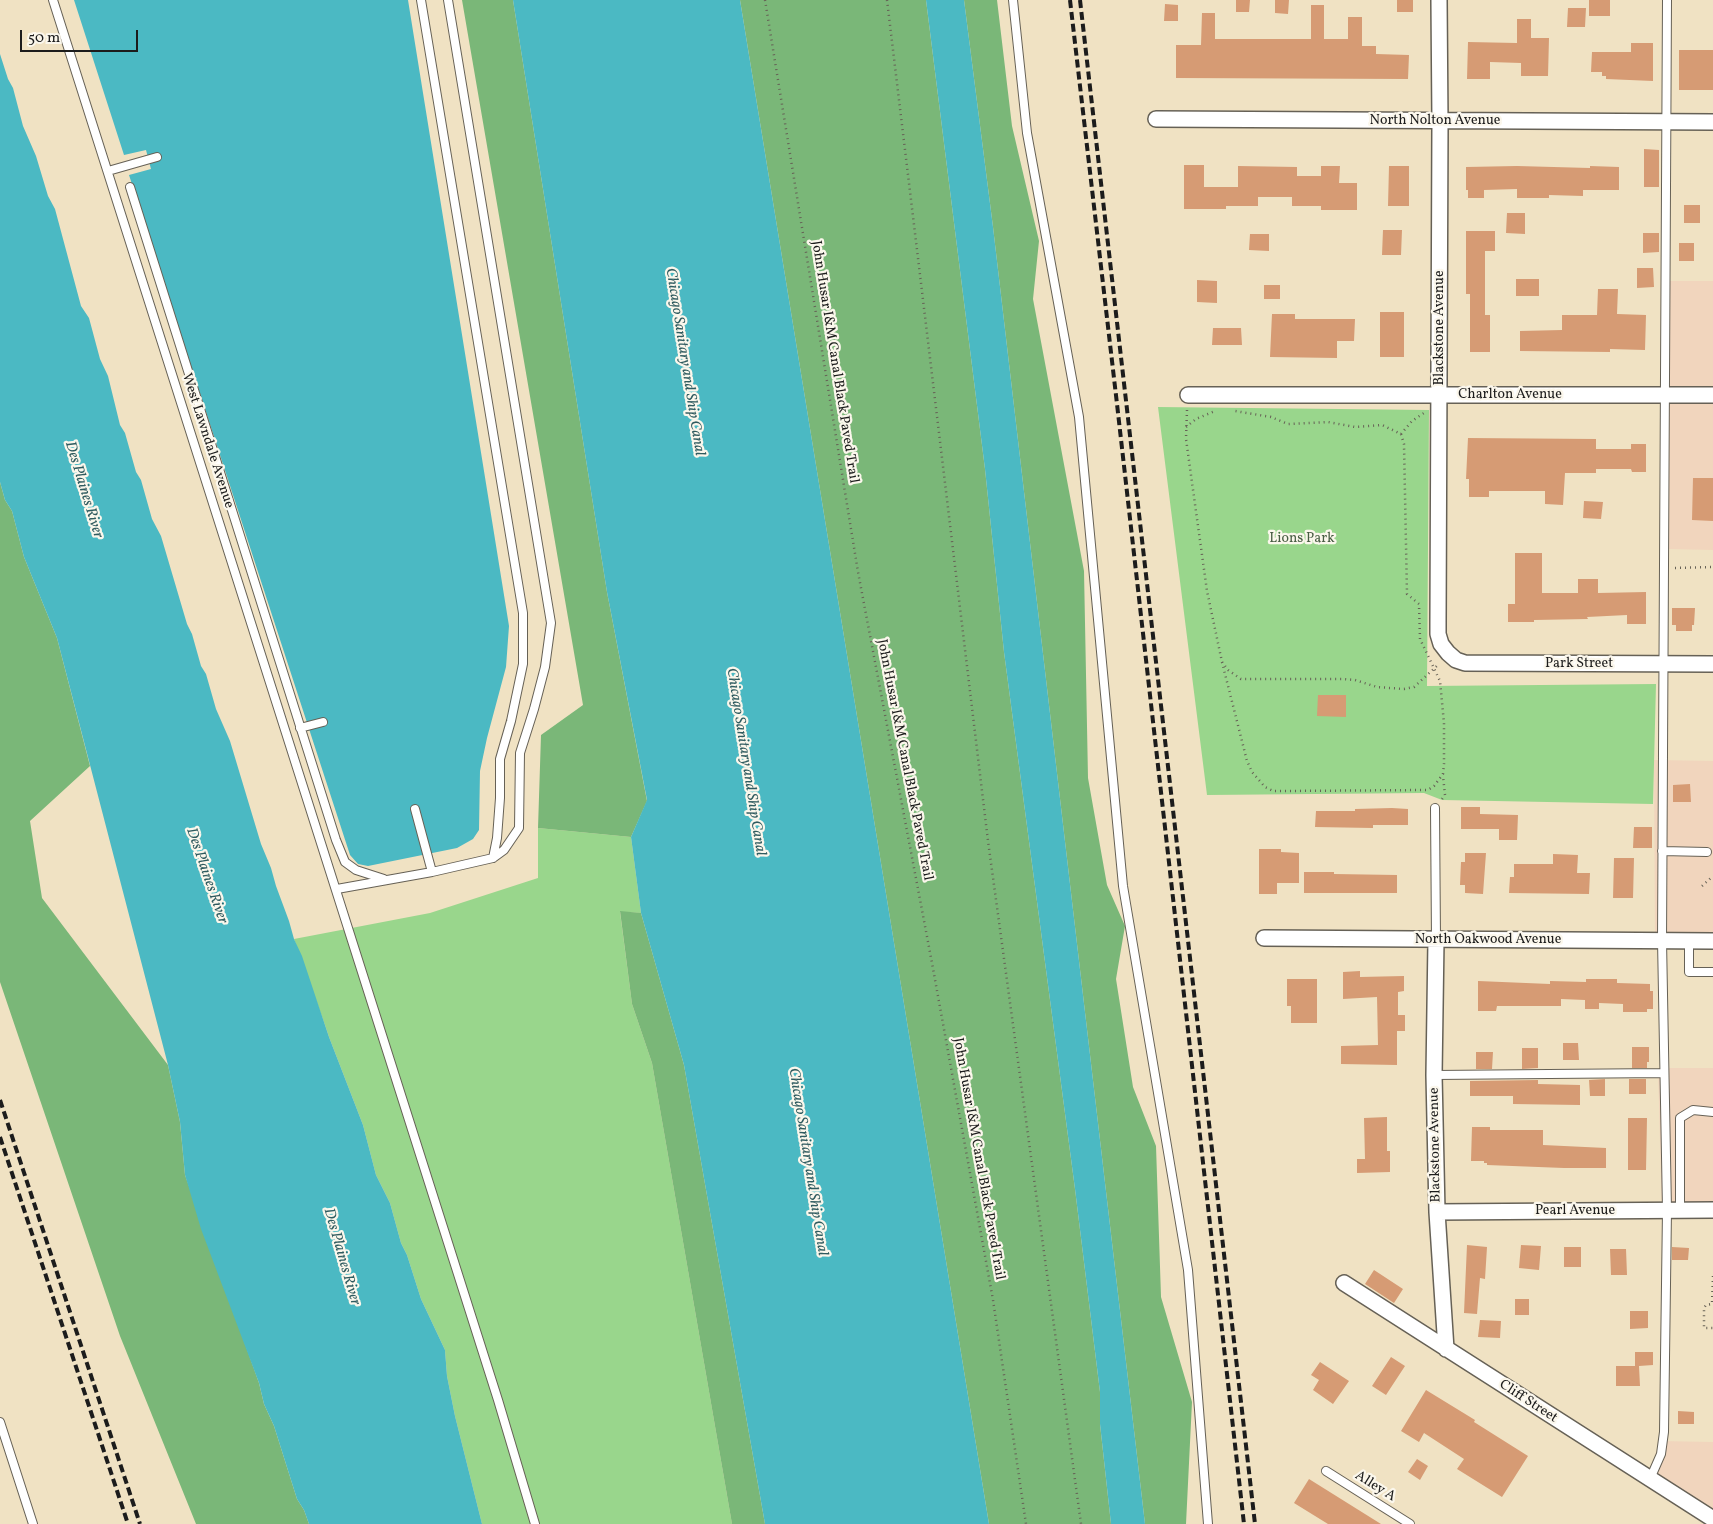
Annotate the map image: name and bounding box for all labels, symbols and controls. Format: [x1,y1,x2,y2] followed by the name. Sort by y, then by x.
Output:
[22,20,140,52] scale bar
[28,28,60,49] text: 50 m
[1370,113,1500,129] street label: North Nolton Avenue
[807,239,861,485] street label: John Husar I&M Canal Black Paved Trail
[660,267,708,457] water label: Chicago Sanitary and Ship Canal
[1432,270,1448,386] street label: Blackstone Avenue
[177,371,237,511] street label: West Lawndale Avenue
[1458,387,1562,403] street label: Charlton Avenue
[60,439,106,541] water label: Des Plaines River
[1269,531,1335,547] park label: Lions Park
[872,638,936,882] street label: John Husar I&M Canal Black Paved Trail
[1545,656,1613,672] street label: Park Street
[721,667,769,857] water label: Chicago Sanitary and Ship Canal
[181,826,231,926] water label: Des Plaines River
[1415,932,1561,948] street label: North Oakwood Avenue
[948,1037,1008,1281] street label: John Husar I&M Canal Black Paved Trail
[783,1067,831,1257] water label: Chicago Sanitary and Ship Canal
[1427,1087,1445,1203] street label: Blackstone Avenue
[1535,1203,1615,1219] street label: Pearl Avenue
[319,1206,363,1308] water label: Des Plaines River
[1496,1377,1560,1427] street label: Cliff Street
[1351,1468,1399,1506] street label: Alley A

